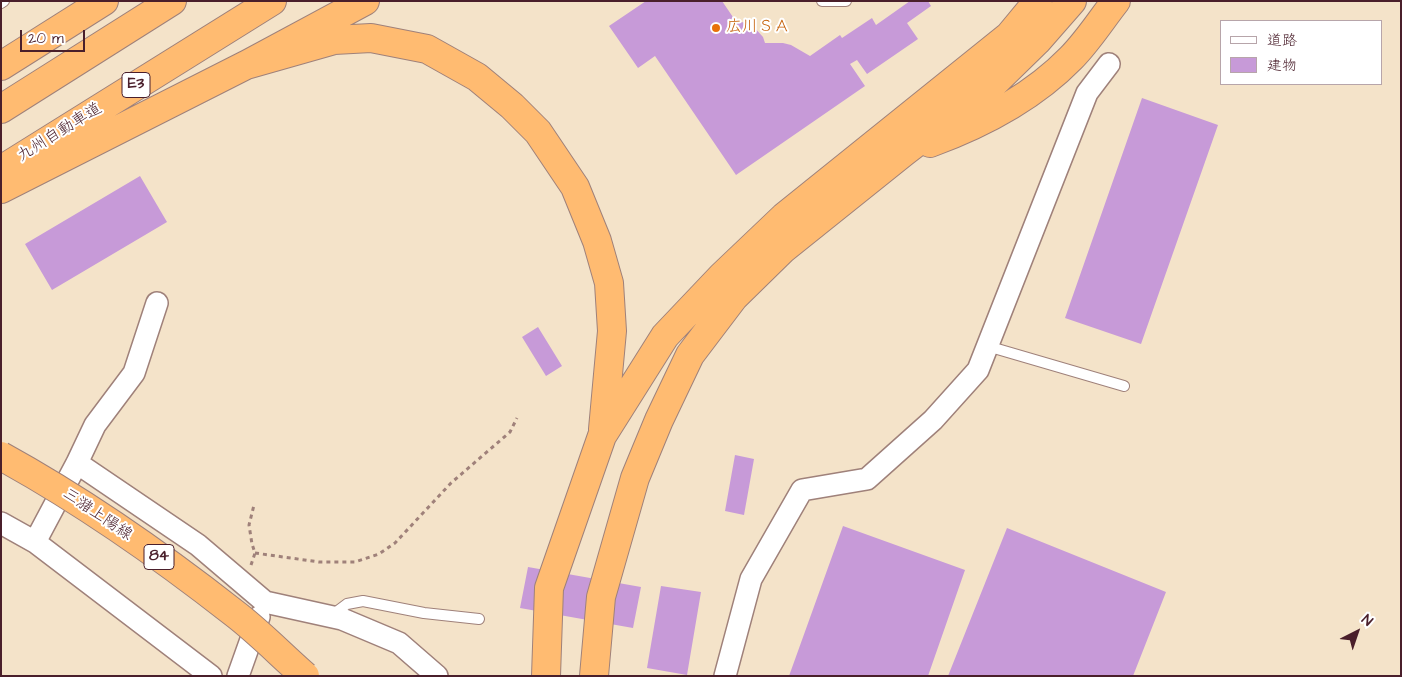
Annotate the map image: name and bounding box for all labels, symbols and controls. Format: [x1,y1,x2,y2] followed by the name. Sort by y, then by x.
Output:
[726,18,790,38] place label: 広川ＳＡ
[22,20,88,52] scale bar
[1220,20,1382,85] legend
[710,22,722,34] marker: 広川ＳＡ
[28,28,64,49] text: 20 m
[1267,30,1297,51] text: 道路
[1267,55,1297,76] text: 建物
[122,72,150,98] road number: E3
[14,99,106,167] street label: 九州自動車道
[58,485,136,545] street label: 三潴上陽線
[144,544,174,570] road number: 84
[1332,607,1382,657] north arrow
[1357,610,1377,631] text: N

